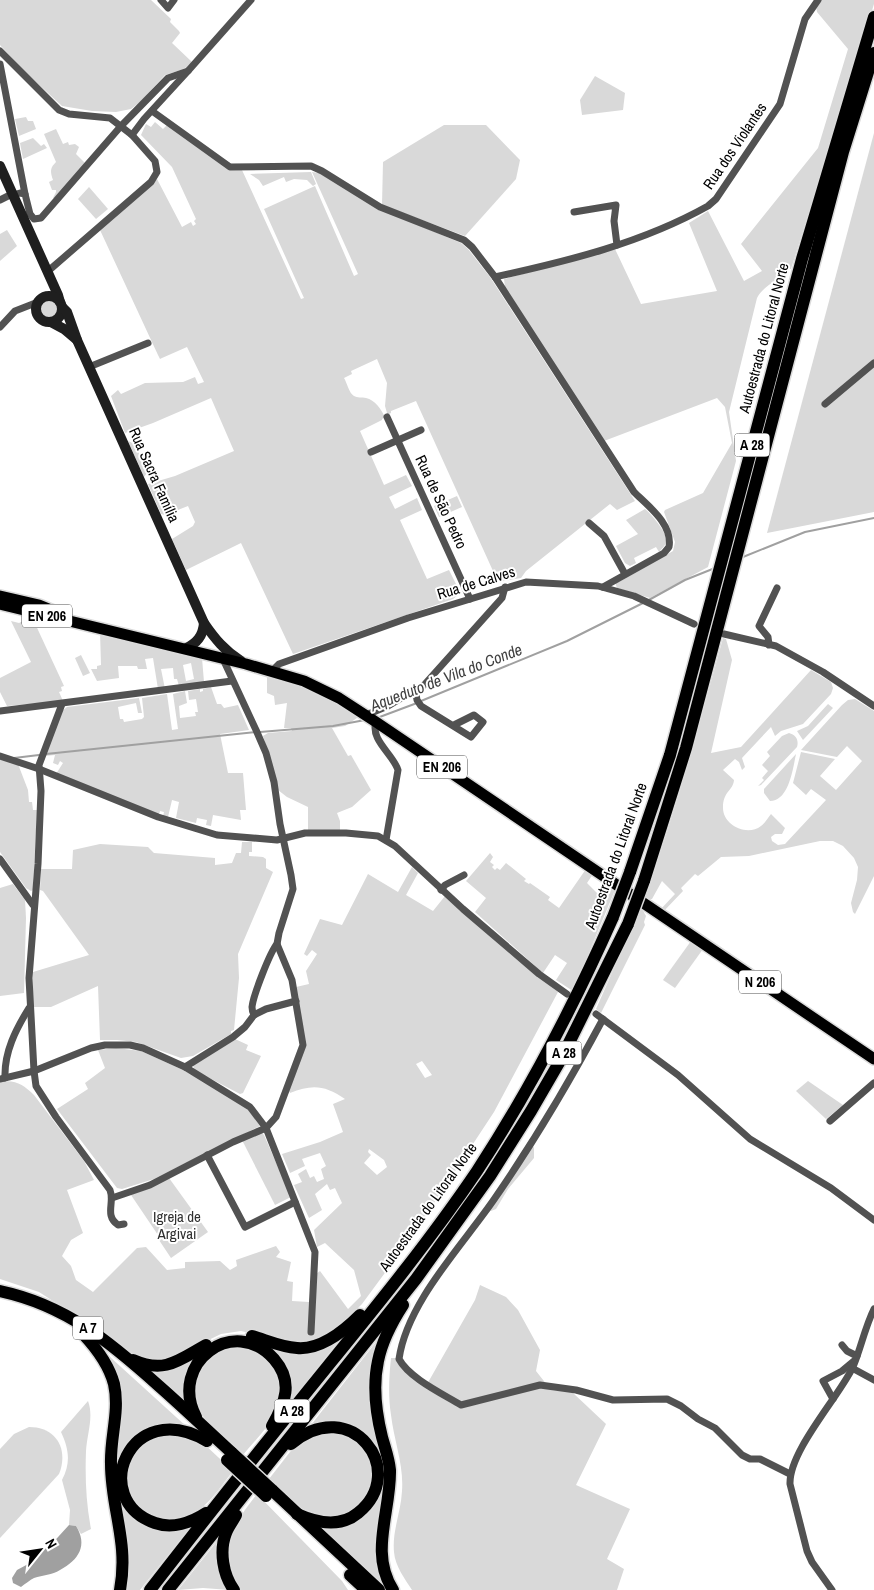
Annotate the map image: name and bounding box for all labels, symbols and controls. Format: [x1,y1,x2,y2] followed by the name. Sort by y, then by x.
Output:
[698,98,771,193] street label: Rua dos Violantes
[733,260,794,416] street label: Autoestrada do Litoral Norte
[124,424,185,526] street label: Rua Sacra Família
[734,434,770,456] road number: A 28
[411,451,472,552] street label: Rua de São Pedro
[434,561,517,604] street label: Rua de Calves
[22,604,72,628] road number: EN 206
[366,638,525,716] water label: Aqueduto de Vila do Conde
[417,756,467,779] road number: EN 206
[579,779,652,933] street label: Autoestrada do Litoral Norte
[739,970,781,994] road number: N 206
[546,1042,582,1064] road number: A 28
[373,1138,482,1276] street label: Autoestrada do Litoral Norte
[153,1206,201,1244] park label: Igreja de Argivai
[73,1316,103,1340] road number: A 7
[274,1400,310,1422] road number: A 28
[15,1525,65,1575] north arrow
[41,1535,61,1552] text: N

